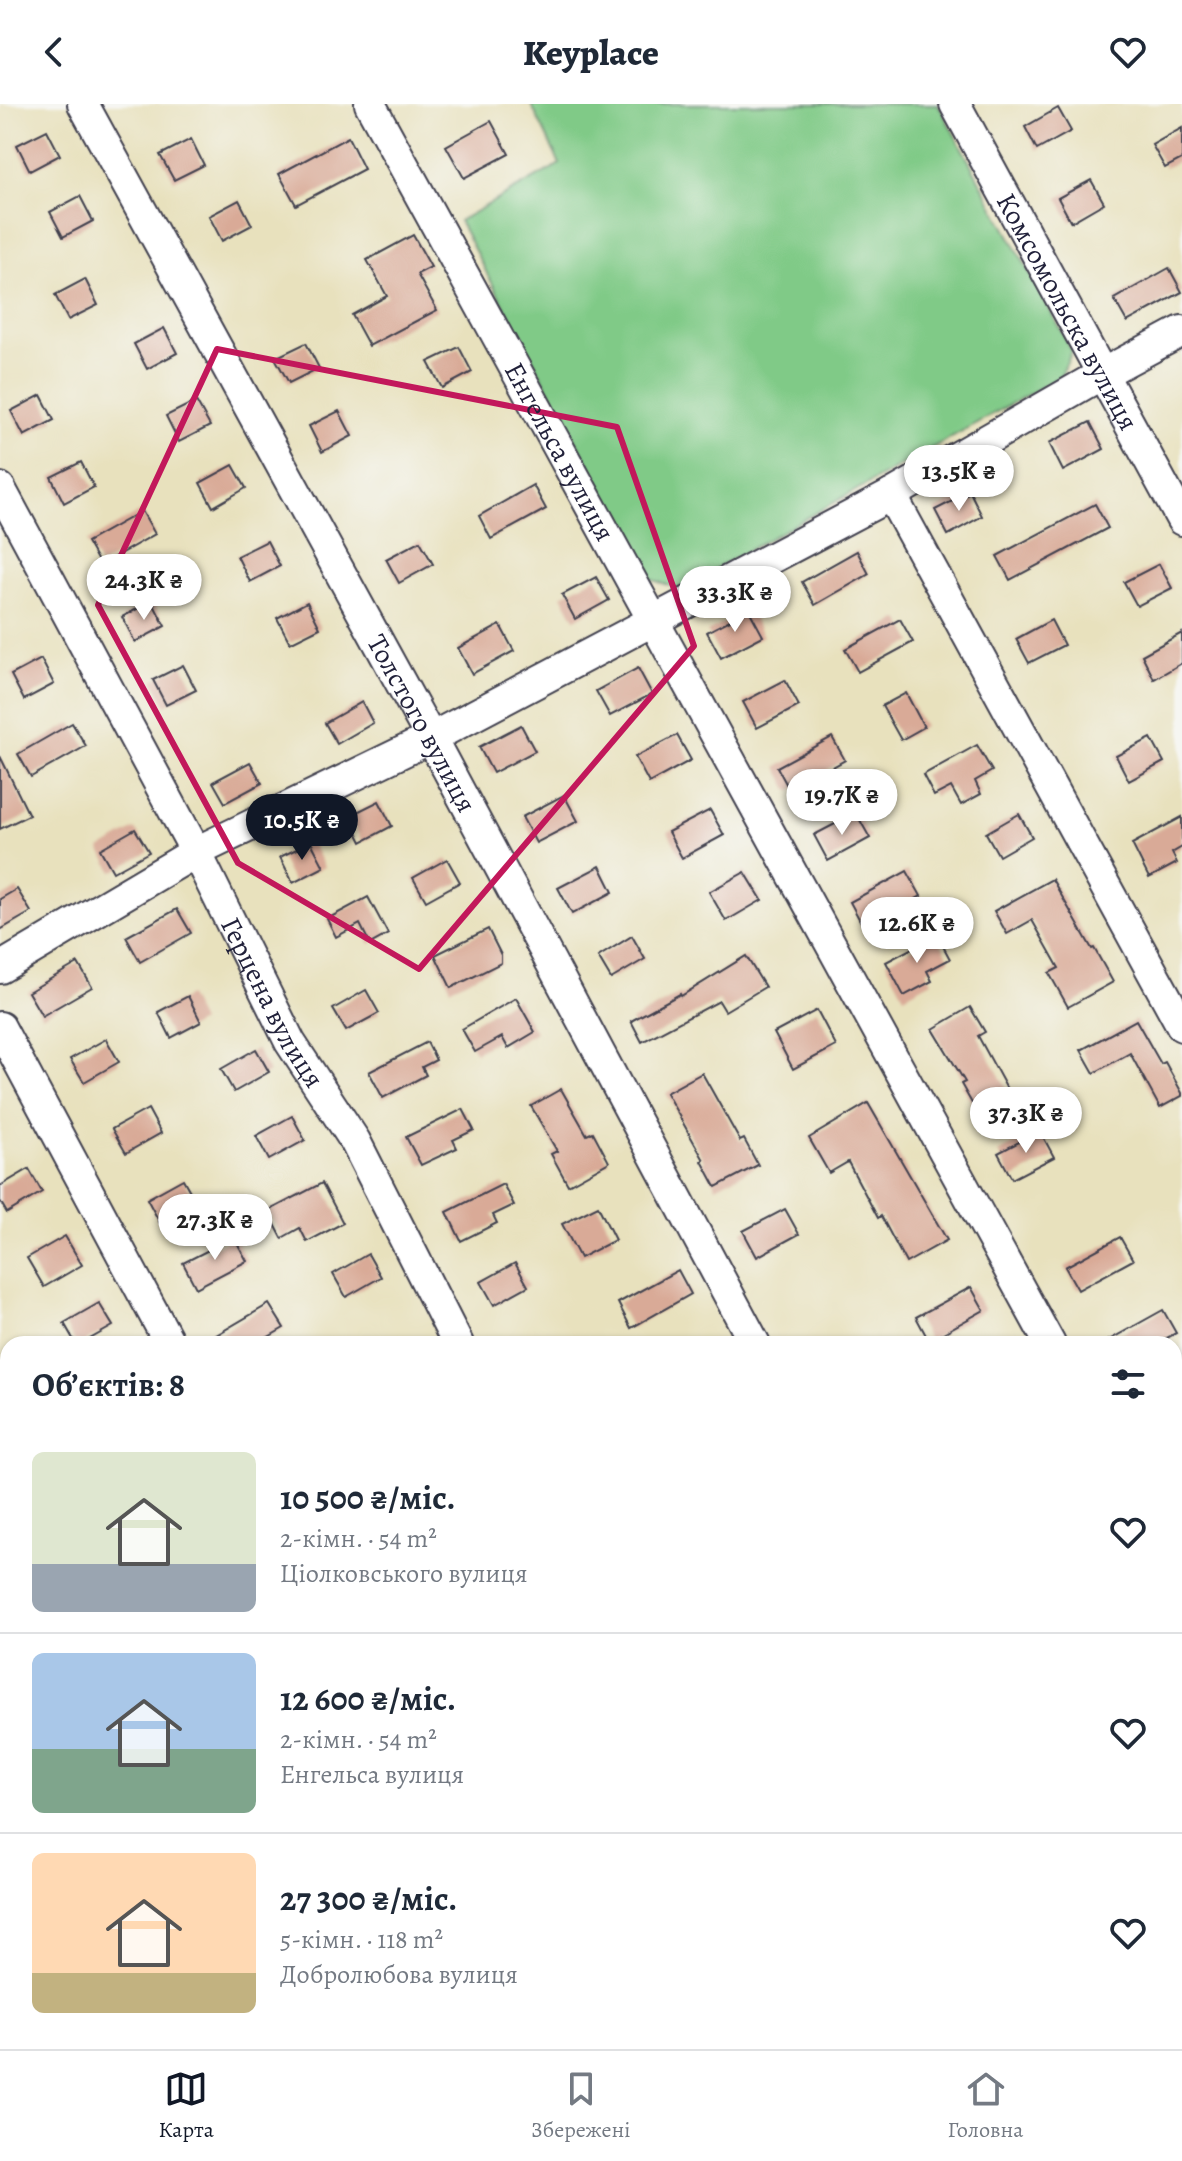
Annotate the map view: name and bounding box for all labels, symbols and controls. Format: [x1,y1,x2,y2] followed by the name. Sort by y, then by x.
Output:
[523,28,659,77] text: Keyplace
[32,30,76,74] icon: back
[1106,30,1150,74] icon: heart
[987,186,1147,437] street label: Комсомольска вулиця
[495,356,624,548] street label: Енгельса вулиця
[885,445,1033,513] pin: 13.5K ₴
[922,453,996,488] text: 13.5K ₴
[70,554,218,622] pin: 24.3K ₴
[105,562,183,597] text: 24.3K ₴
[661,566,809,634] pin: 33.3K ₴
[697,574,773,609] text: 33.3K ₴
[358,628,485,819] street label: Толстого вулиця
[768,769,916,837] pin: 19.7K ₴
[804,777,880,812] text: 19.7K ₴
[228,794,376,862] pin: 10.5K ₴
[264,802,340,837] text: 10.5K ₴
[843,897,991,965] pin: 12.6K ₴
[879,905,955,940] text: 12.6K ₴
[211,911,333,1095] street label: Герцена вулиця
[952,1087,1100,1155] pin: 37.3K ₴
[988,1095,1064,1130] text: 37.3K ₴
[141,1194,289,1262] pin: 27.3K ₴
[176,1202,254,1237] text: 27.3K ₴
[32,1361,185,1408] text: Об’єктів: 8
[1106,1362,1150,1406] icon: filters
[280,1474,456,1521] text: 10 500 ₴/міс.
[96,1484,192,1580] icon: home
[1106,1510,1150,1554] icon: heart
[280,1521,437,1556] text: 2-кімн. · 54 m²
[280,1556,528,1591] text: Ціолковського вулиця
[280,1675,456,1722] text: 12 600 ₴/міс.
[96,1685,192,1781] icon: home
[1106,1711,1150,1755] icon: heart
[280,1722,437,1757] text: 2-кімн. · 54 m²
[280,1757,464,1792] text: Енгельса вулиця
[280,1875,457,1922] text: 27 300 ₴/міс.
[96,1885,192,1981] icon: home
[1106,1911,1150,1955] icon: heart
[280,1922,443,1957] text: 5-кімн. · 118 m²
[280,1957,518,1992] text: Добролюбова вулиця
[159,2067,214,2145] tab: Карта
[531,2067,631,2145] tab: Збережені
[948,2067,1023,2145] tab: Головна

